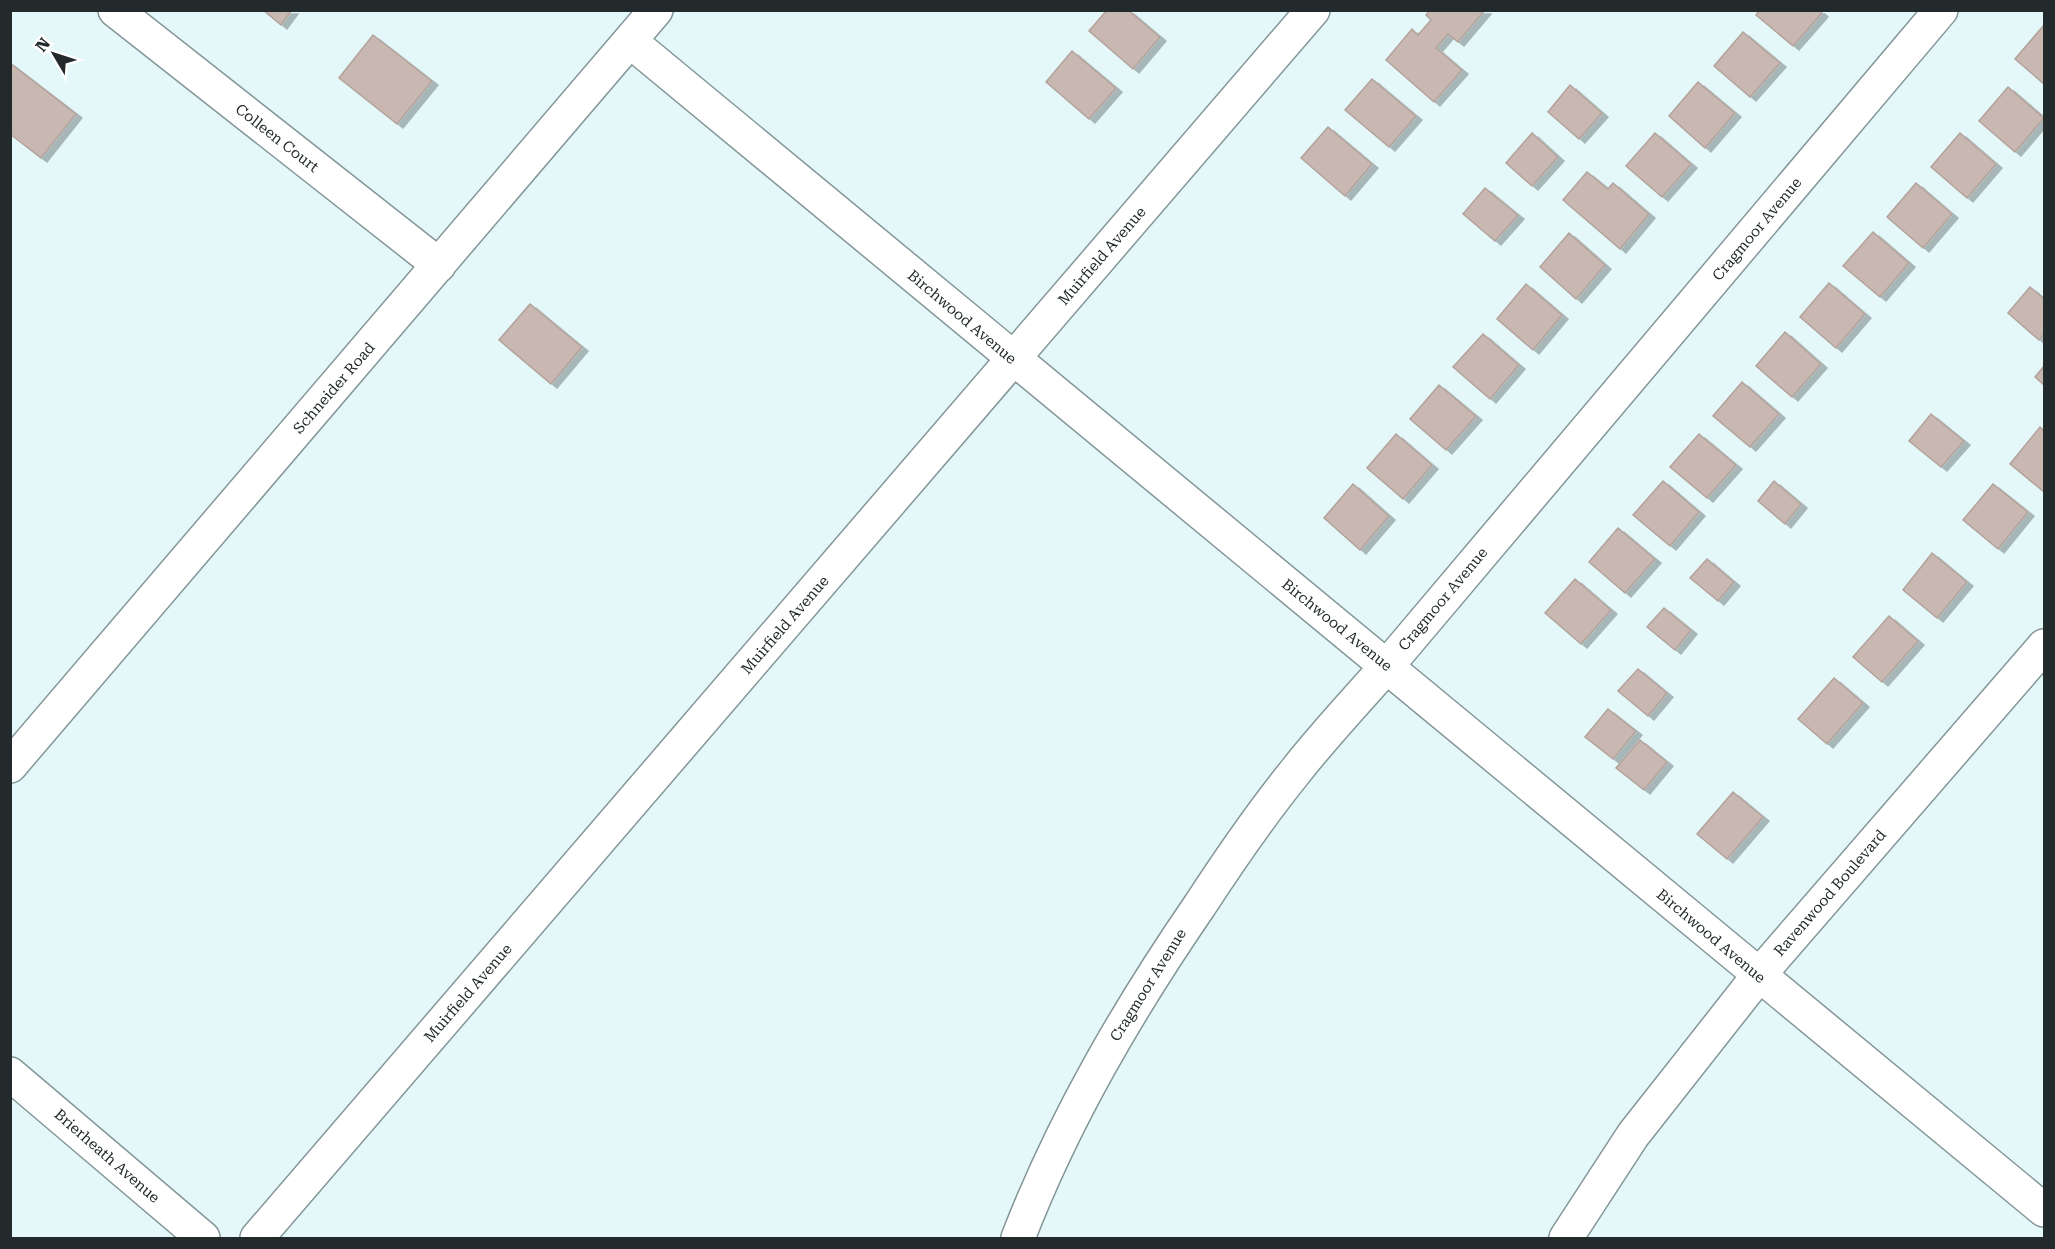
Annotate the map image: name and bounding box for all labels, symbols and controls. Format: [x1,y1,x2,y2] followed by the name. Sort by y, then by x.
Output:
[24,24,84,84] north arrow
[31,34,54,56] text: N
[232,100,323,176] street label: Colleen Court
[1709,174,1805,284] street label: Cragmoor Avenue
[1054,203,1150,309] street label: Muirfield Avenue
[904,266,1020,368] street label: Birchwood Avenue
[289,338,379,437] street label: Schneider Road
[1395,544,1491,654] street label: Cragmoor Avenue
[737,572,833,678] street label: Muirfield Avenue
[1278,575,1396,675] street label: Birchwood Avenue
[1770,826,1890,960] street label: Ravenwood Boulevard
[1653,885,1769,987] street label: Birchwood Avenue
[1106,925,1190,1045] street label: Cragmoor Avenue
[420,940,516,1046] street label: Muirfield Avenue
[51,1105,163,1207] street label: Brierheath Avenue

